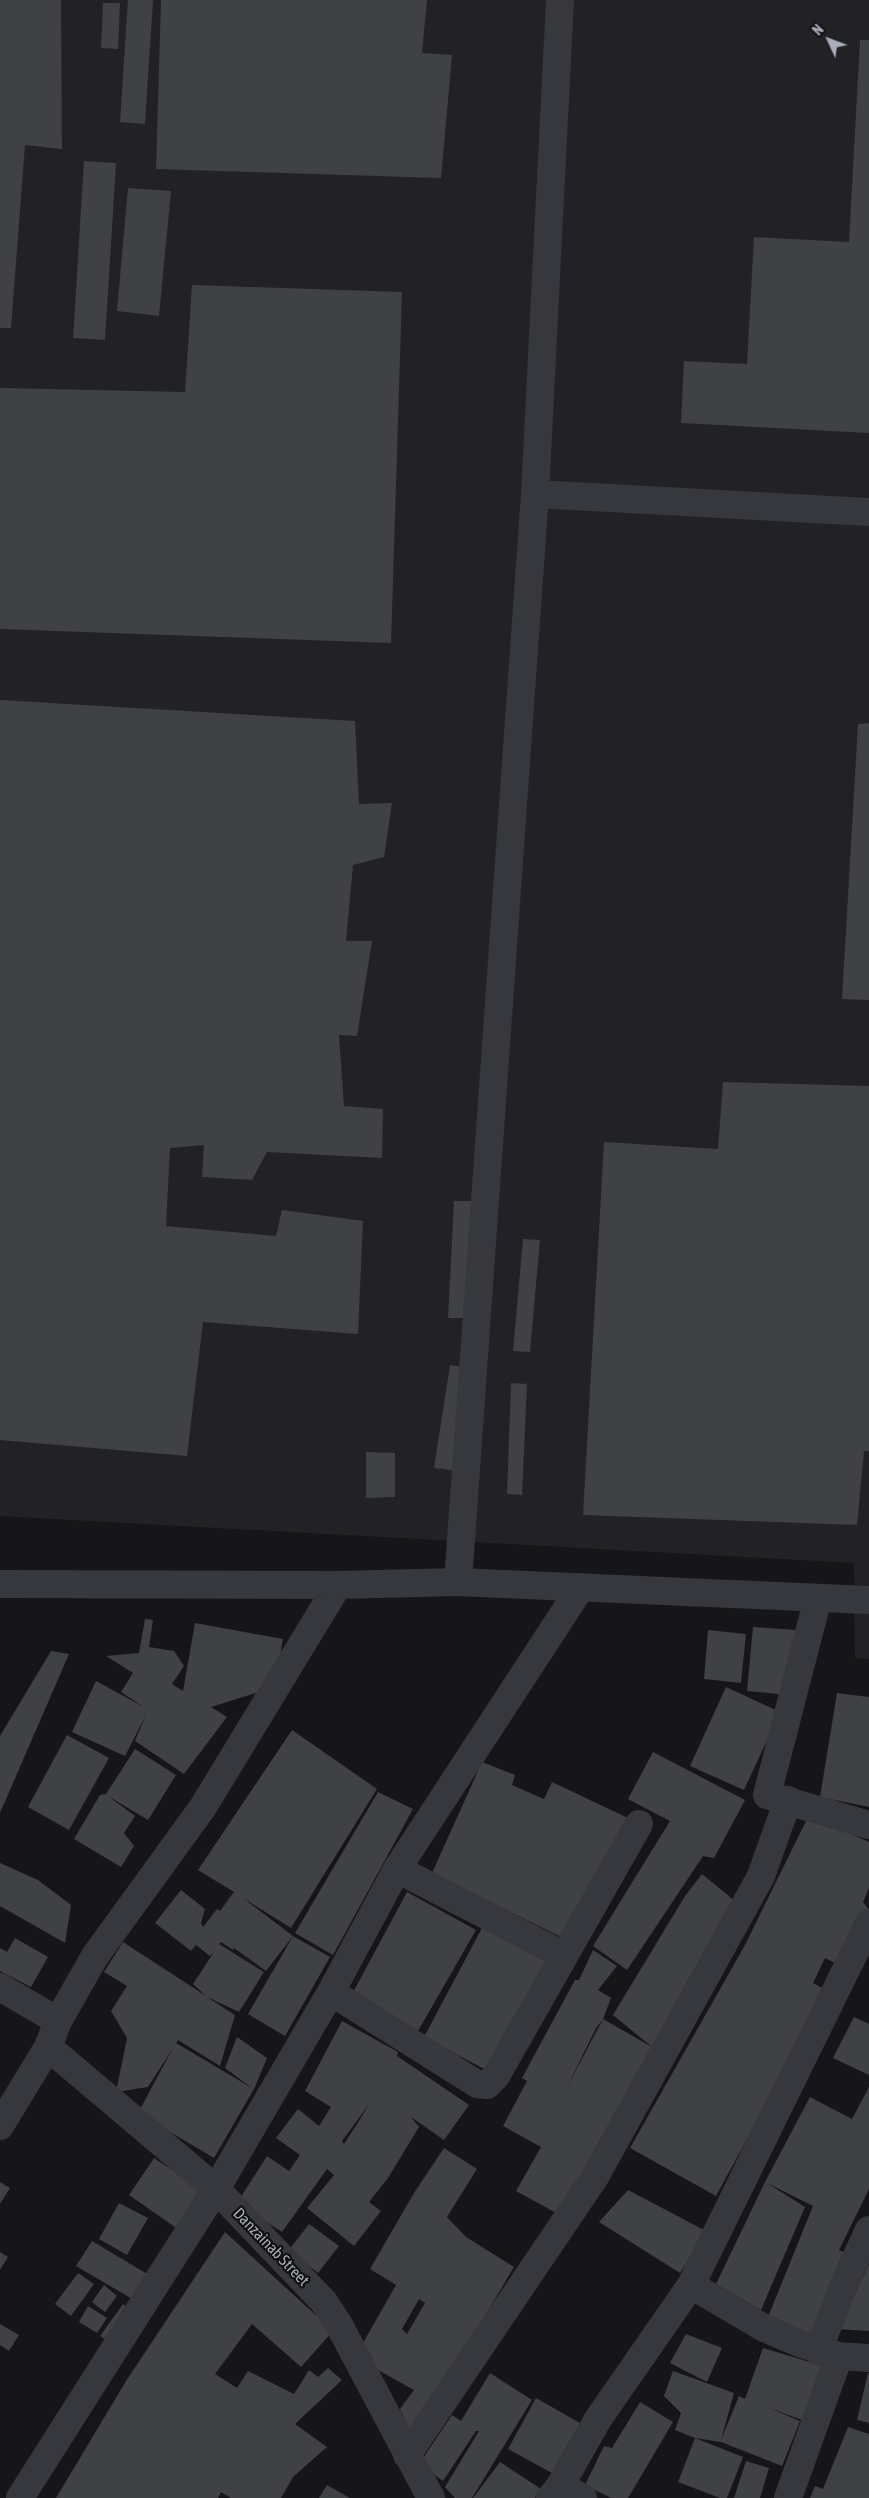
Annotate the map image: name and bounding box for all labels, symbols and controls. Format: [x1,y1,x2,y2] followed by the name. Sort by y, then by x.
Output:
[804,15,854,65] north arrow
[809,21,827,38] text: N
[229,2204,313,2290] street label: Danzainab Street

